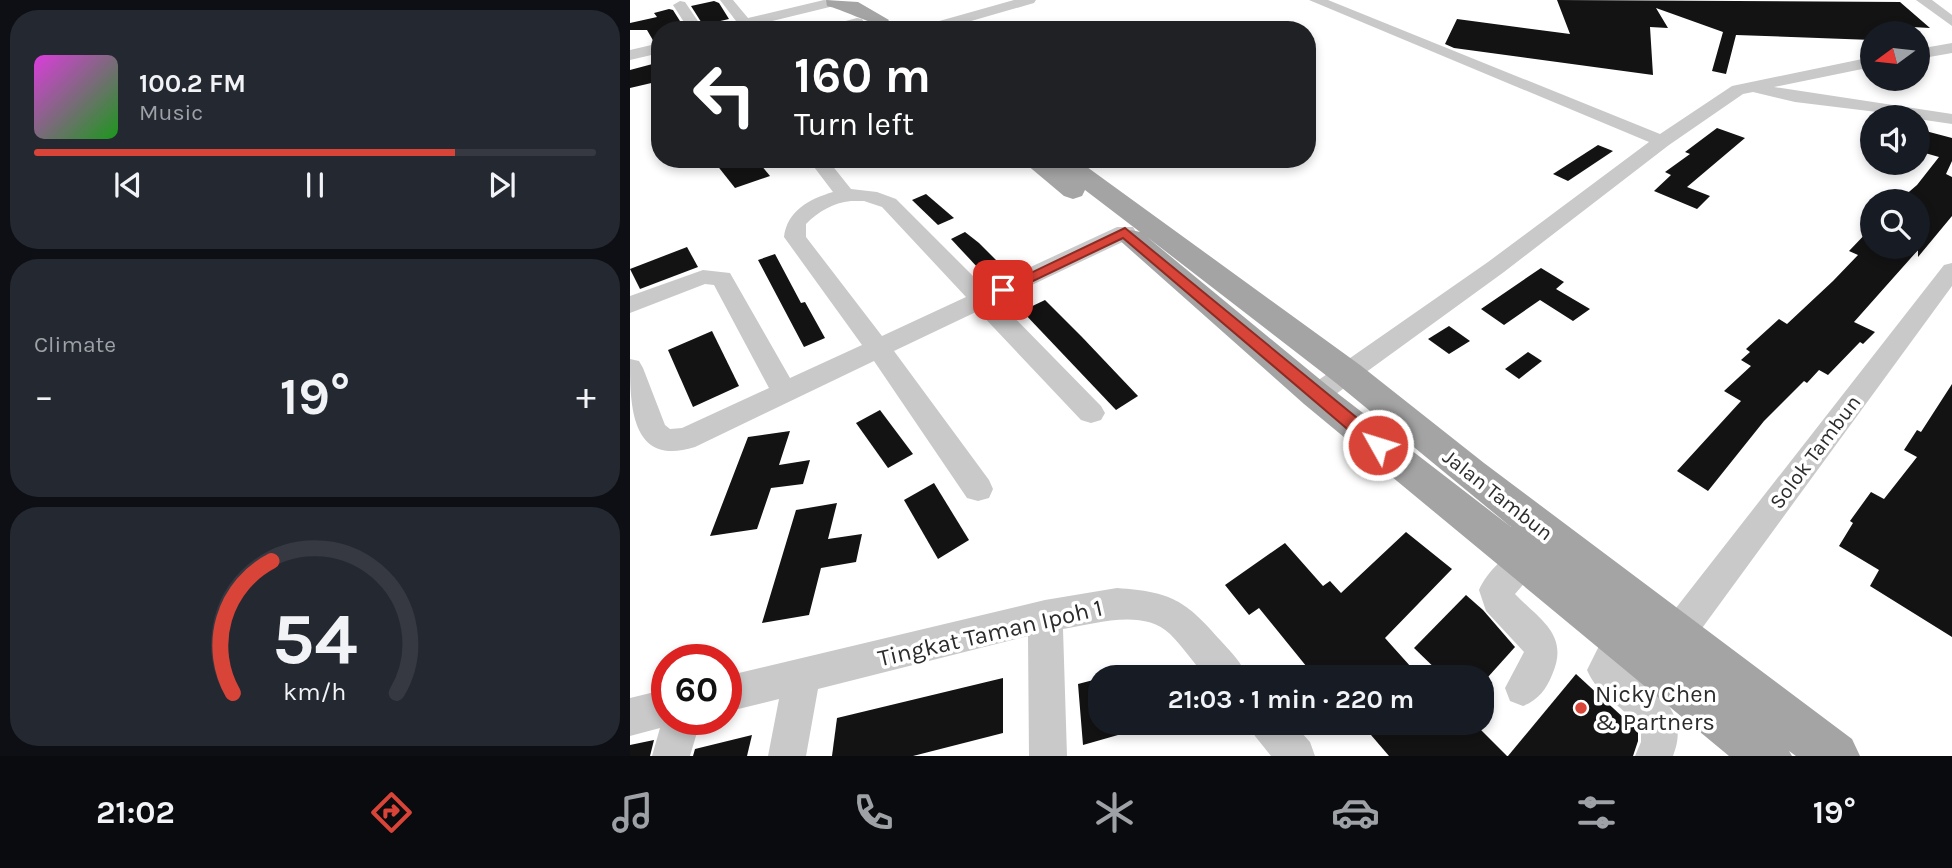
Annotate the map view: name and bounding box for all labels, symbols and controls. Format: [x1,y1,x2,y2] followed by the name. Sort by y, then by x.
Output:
[1860,21,1930,91] north arrow
[1860,21,1930,259] map controls
[794,47,931,104] text: 160 m
[679,49,770,140] icon: left
[139,68,246,99] text: 100.2 FM
[139,99,203,126] text: Music
[1860,105,1930,175] button: sound
[794,106,914,143] text: Turn left
[109,166,147,204] icon: previous
[296,166,334,204] icon: pause
[483,166,521,204] icon: next
[1860,189,1930,259] button: search
[973,260,1033,320] pin
[984,271,1022,309] icon: arrive
[34,331,116,358] text: Climate
[280,366,350,427] text: 19°
[34,374,54,419] text: −
[576,374,596,419] text: +
[1764,390,1866,514] street label: Solok Tambun
[1341,408,1415,482] position arrow
[1438,445,1558,545] street label: Jalan Tambun
[875,594,1105,672] street label: Tingkat Taman Ipoh 1
[272,596,358,681] text: 54
[651,644,742,735] speed limit sign: 60
[283,676,347,705] text: km/h
[1595,680,1717,736] place label: Nicky Chen & Partners
[1168,684,1414,715] text: 21:03 · 1 min · 220 m
[1573,700,1589,716] marker: Nicky Chen & Partners
[367,788,416,837] icon: directions
[608,788,657,837] icon: music
[849,788,898,837] icon: phone
[1090,788,1139,837] icon: climate
[1331,788,1380,837] icon: car
[1572,788,1621,837] icon: filters
[96,794,175,831] text: 21:02
[1813,794,1856,831] text: 19°

